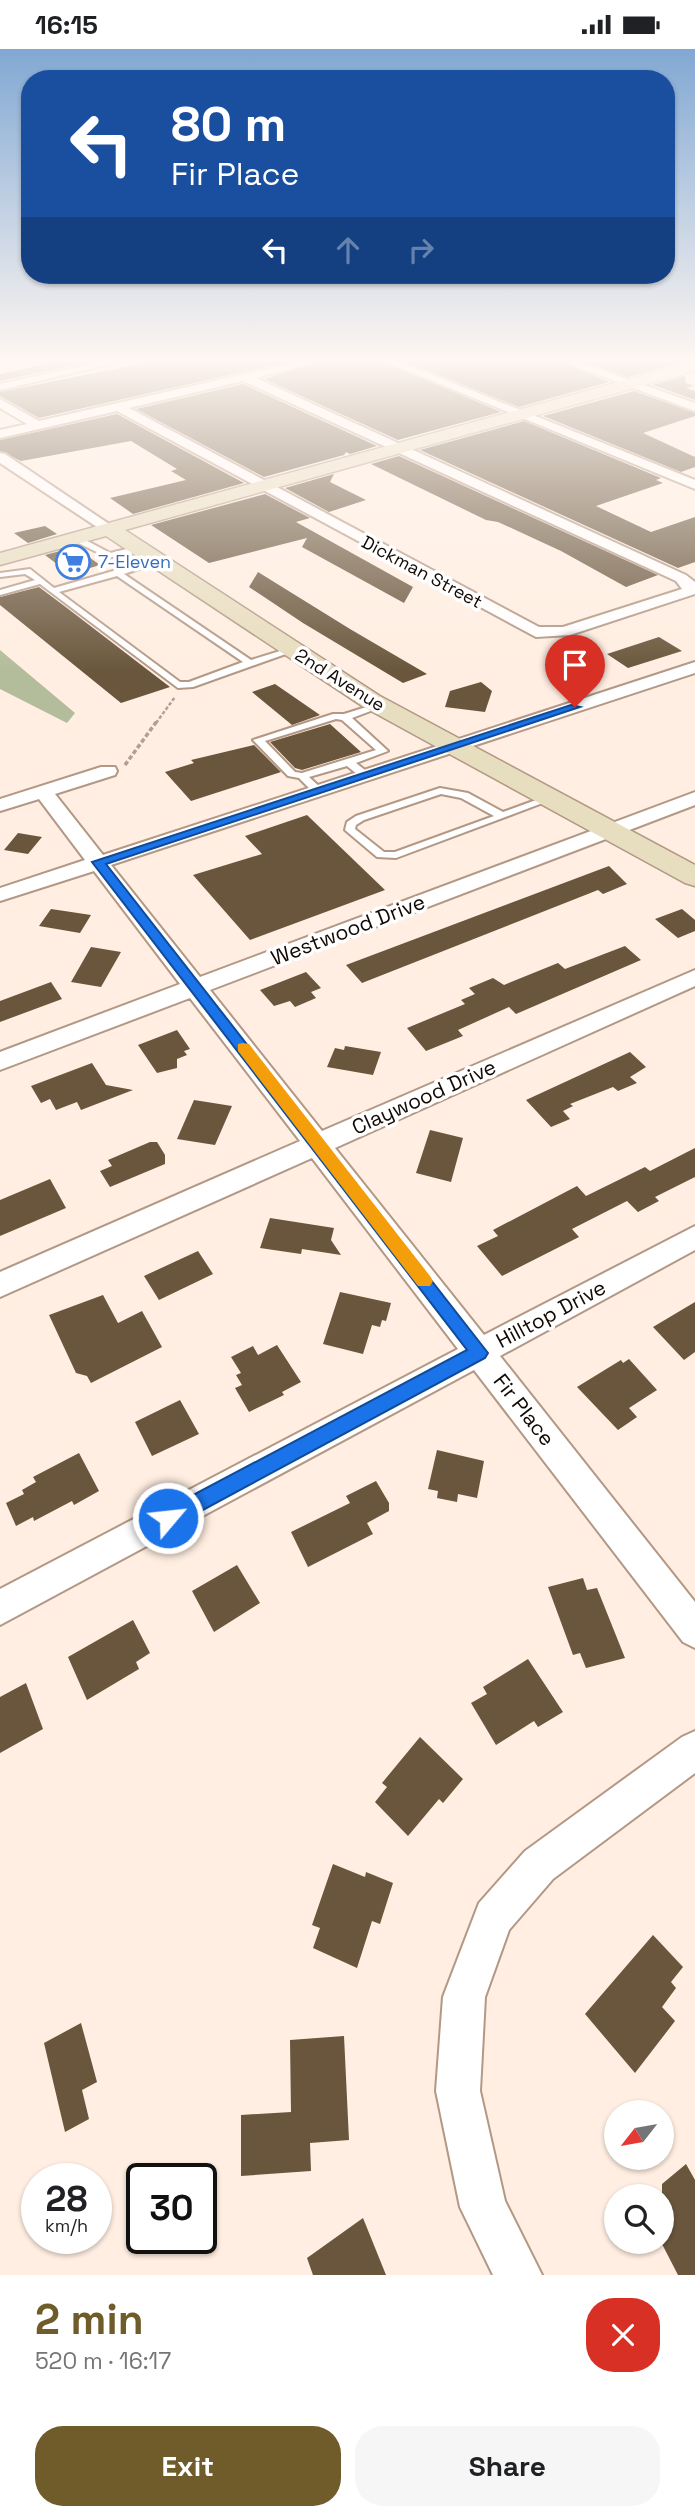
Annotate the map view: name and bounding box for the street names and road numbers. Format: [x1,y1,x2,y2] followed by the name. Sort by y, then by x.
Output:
[358,530,486,613] street label: Dickman Street
[291,643,389,716] street label: 2nd Avenue
[267,888,429,971] street label: Westwood Drive
[347,1053,500,1140] street label: Claywood Drive
[491,1273,610,1354] street label: Hilltop Drive
[488,1368,561,1451] street label: Fir Place

